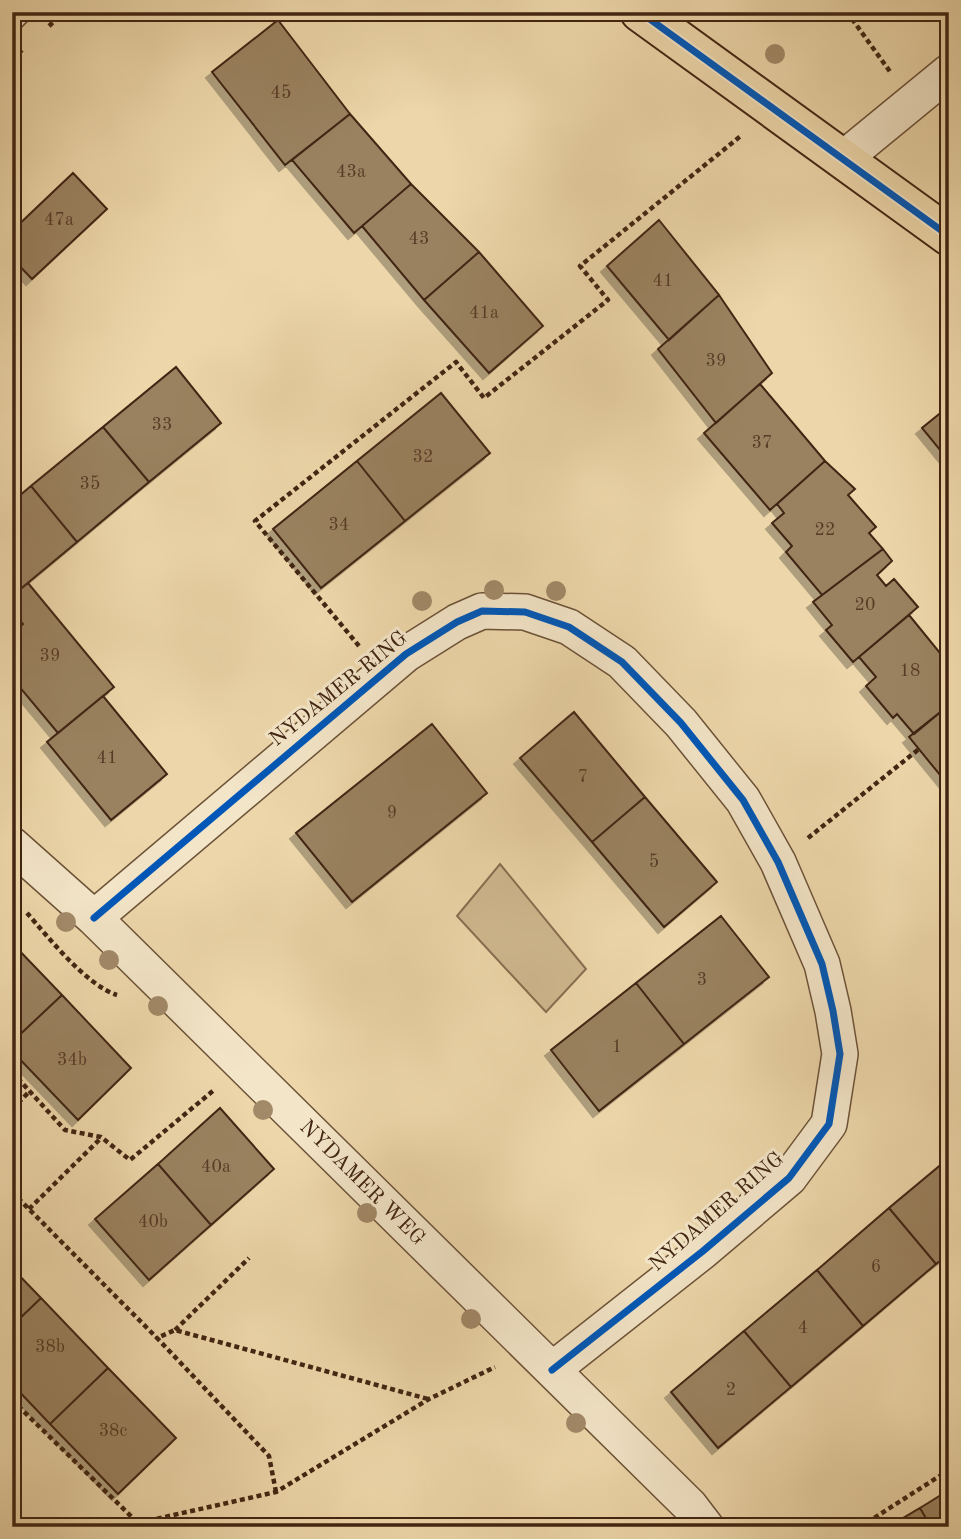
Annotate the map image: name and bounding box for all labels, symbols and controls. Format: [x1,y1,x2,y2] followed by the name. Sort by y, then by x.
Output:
[271,84,291,102] house number: 45
[336,163,366,181] house number: 43a
[44,211,74,229] house number: 47a
[409,230,429,248] house number: 43
[653,272,673,290] house number: 41
[469,304,499,322] house number: 41a
[706,352,726,370] house number: 39
[152,416,172,434] house number: 33
[752,434,772,452] house number: 37
[413,448,433,466] house number: 32
[80,475,100,493] house number: 35
[329,516,349,534] house number: 34
[815,521,835,539] house number: 22
[855,596,875,614] house number: 20
[266,627,412,751] street label: NYDAMER RING
[40,647,60,665] house number: 39
[900,662,920,680] house number: 18
[97,749,117,767] house number: 41
[578,768,588,786] house number: 7
[387,804,397,822] house number: 9
[649,853,659,871] house number: 5
[697,971,707,989] house number: 3
[612,1038,622,1056] house number: 1
[57,1051,87,1069] house number: 34b
[295,1116,429,1250] street label: NYDAMER WEG
[646,1148,788,1276] street label: NYDAMER RING
[201,1158,231,1176] house number: 40a
[138,1213,168,1231] house number: 40b
[871,1258,881,1276] house number: 6
[798,1319,808,1337] house number: 4
[35,1338,65,1356] house number: 38b
[726,1381,736,1399] house number: 2
[99,1422,128,1440] house number: 38c

